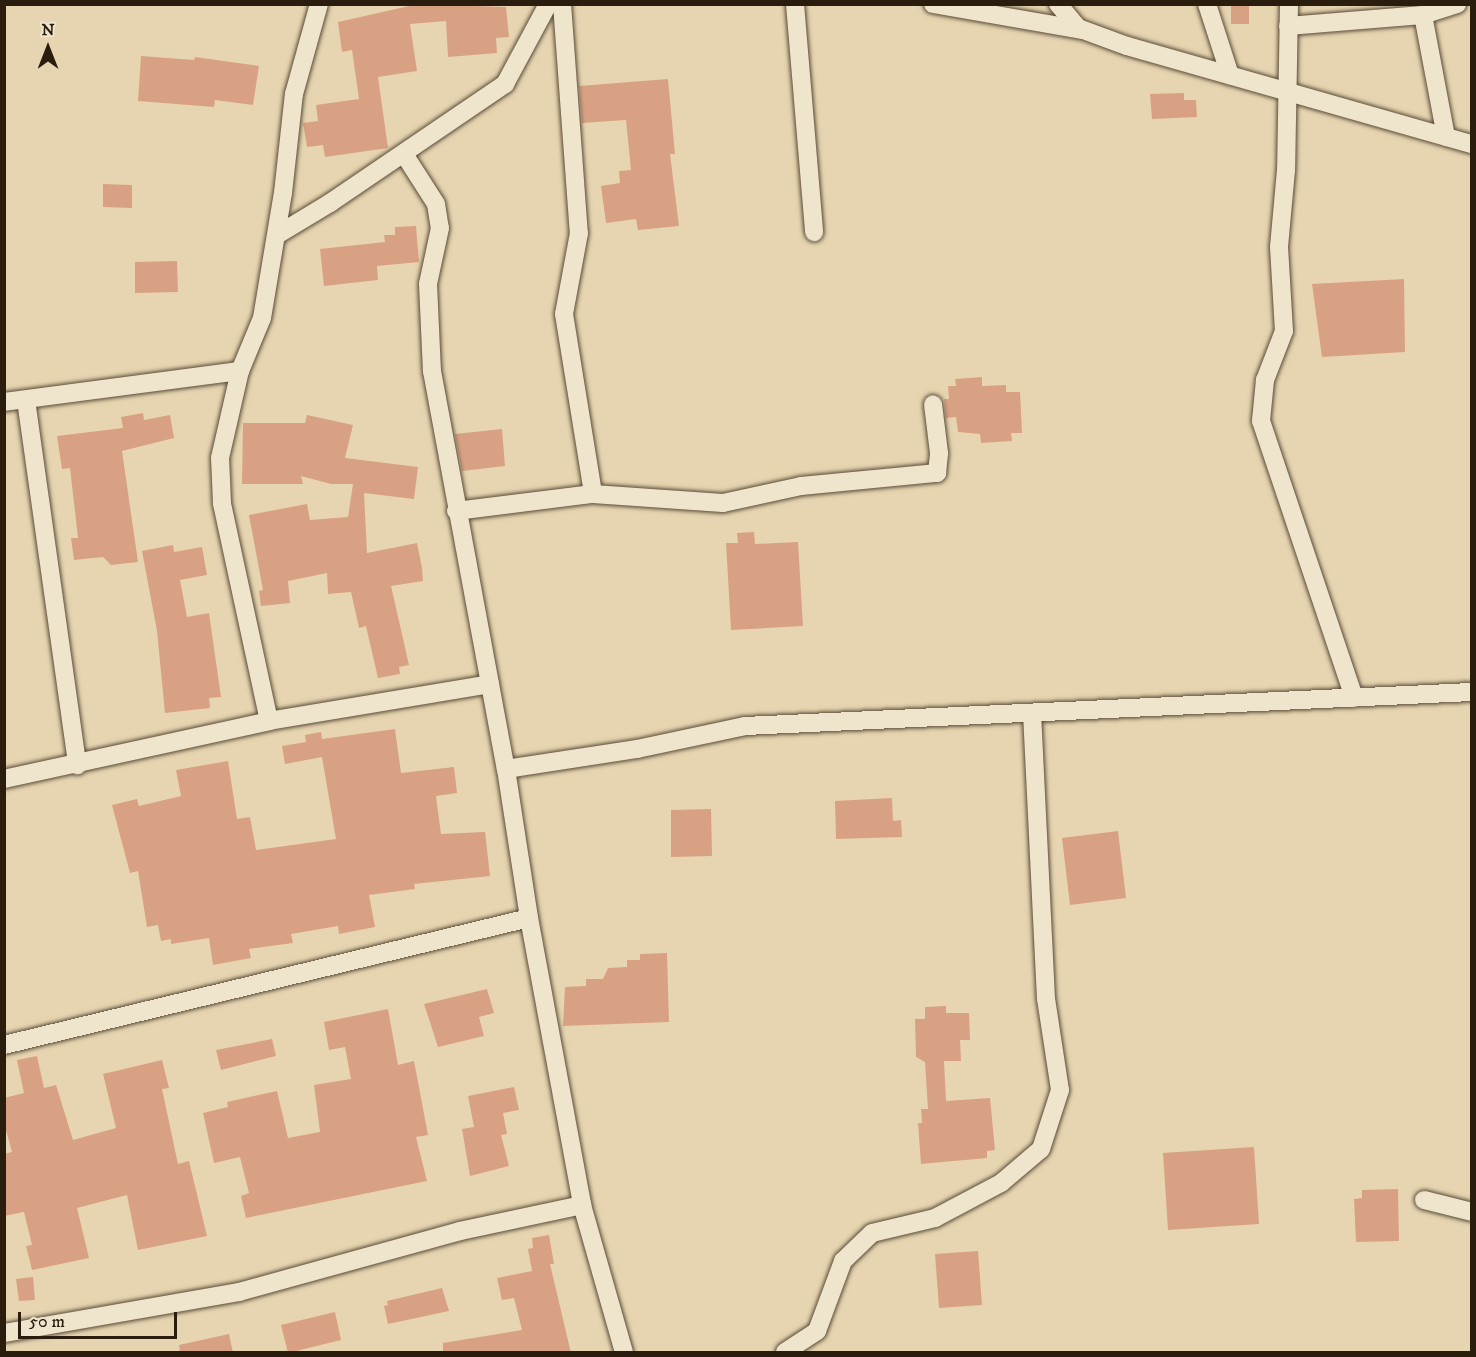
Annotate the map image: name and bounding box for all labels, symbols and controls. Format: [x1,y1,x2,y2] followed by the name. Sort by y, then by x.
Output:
[18,18,78,78] north arrow
[41,20,55,40] text: N
[21,1300,180,1338] scale bar
[29,1311,65,1333] text: 50 m

